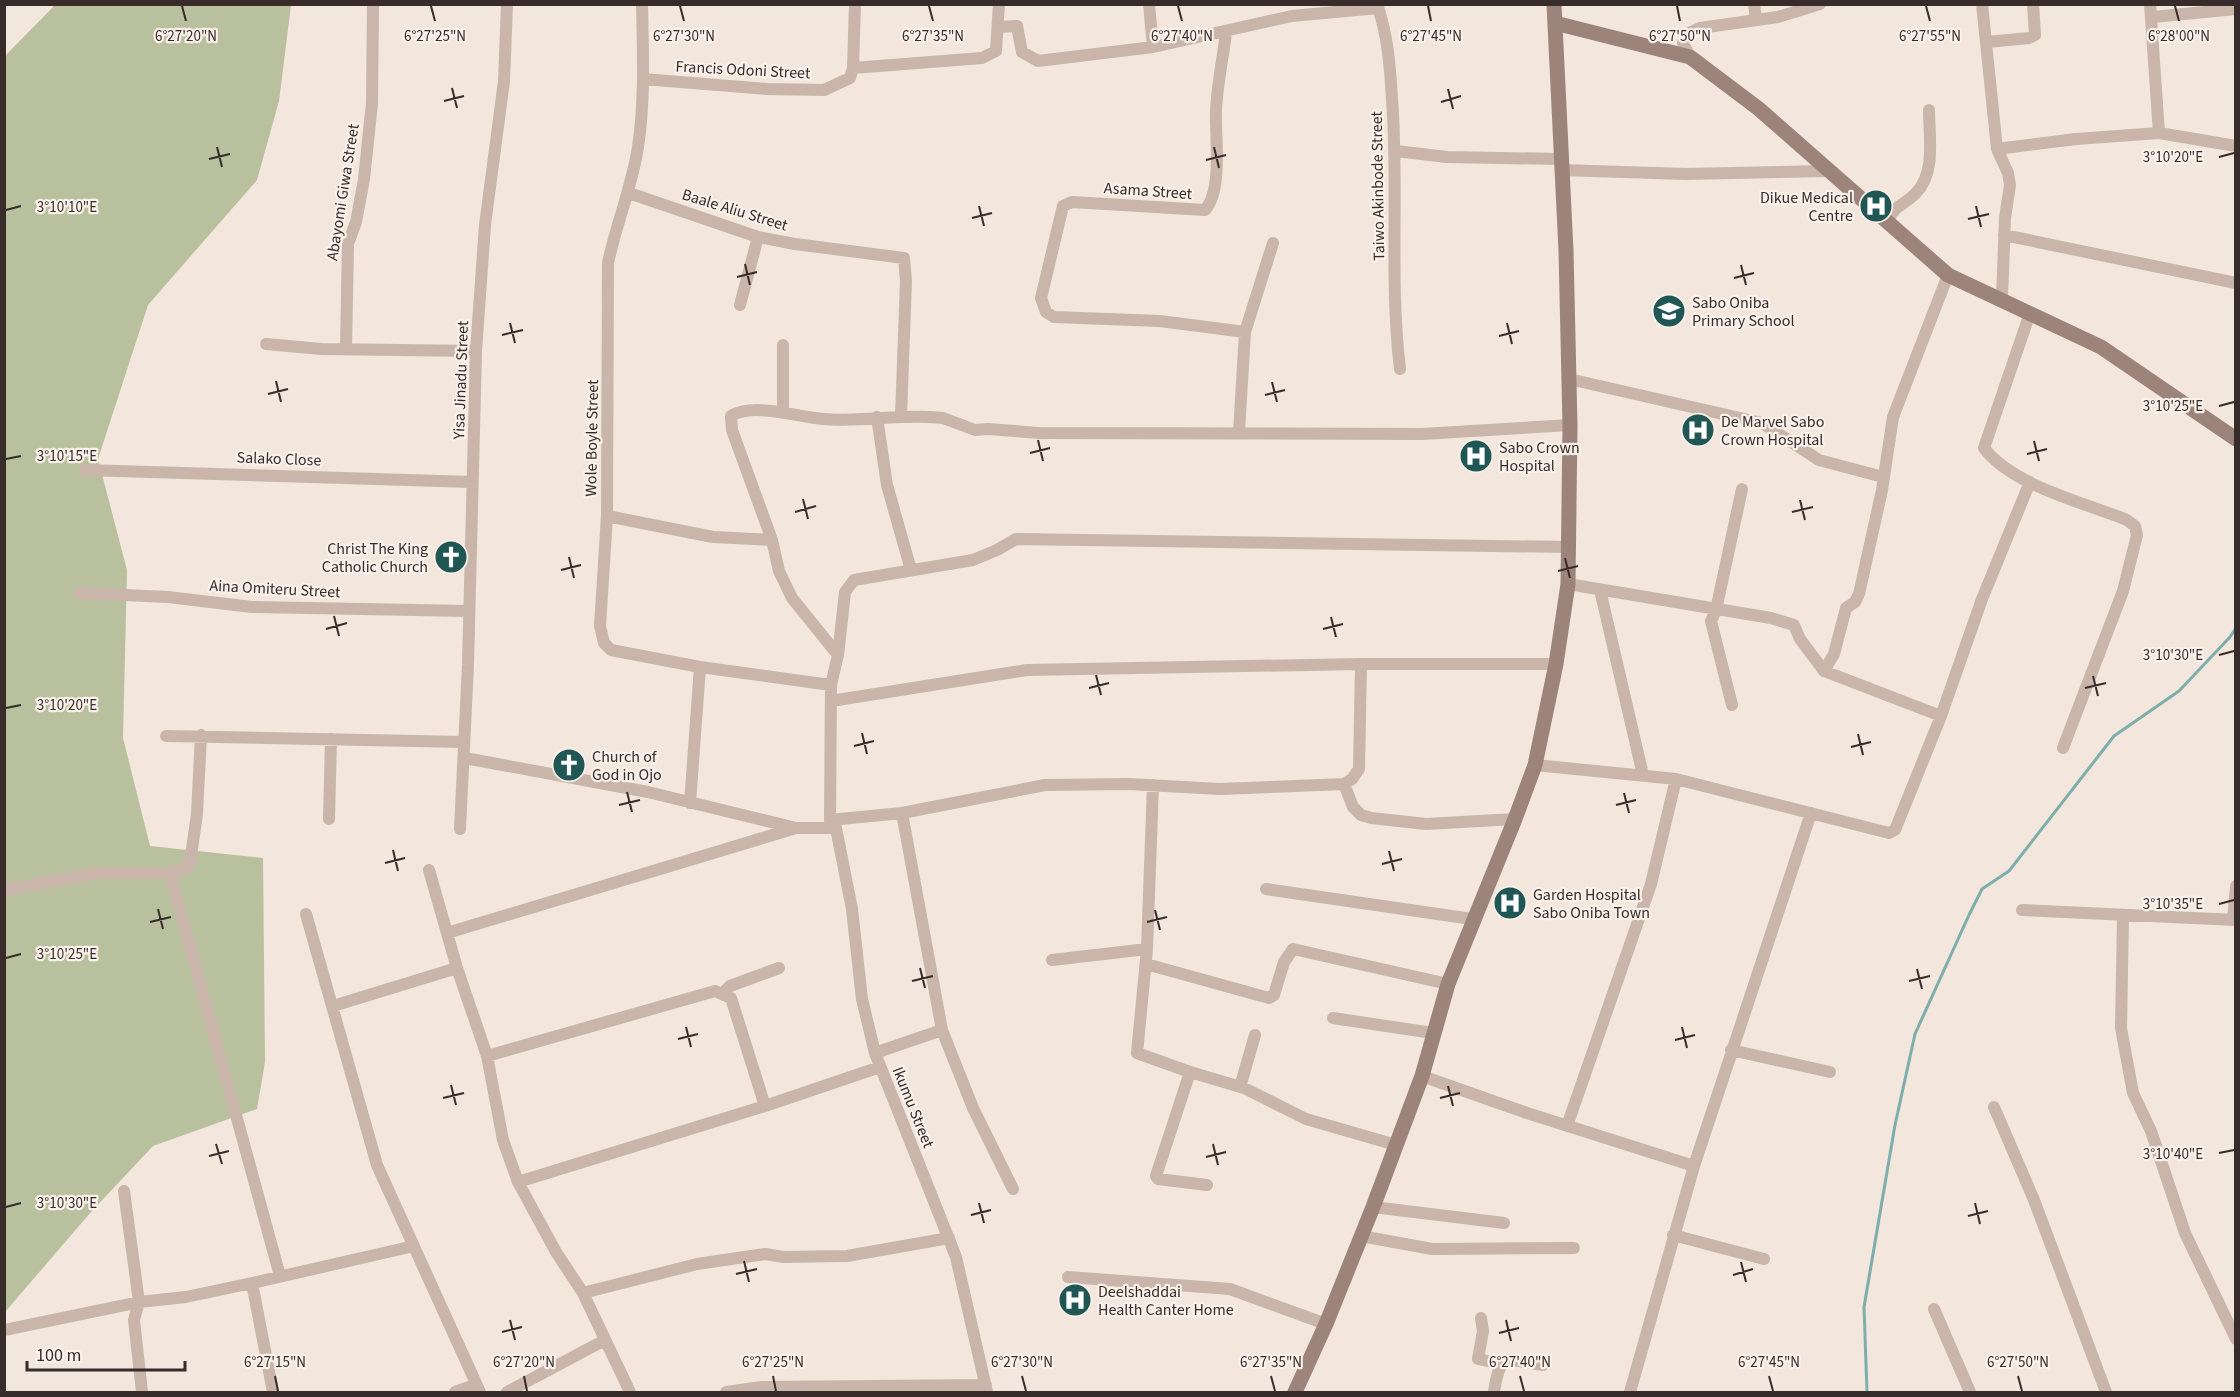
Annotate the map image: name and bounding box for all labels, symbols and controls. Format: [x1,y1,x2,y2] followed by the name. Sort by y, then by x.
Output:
[155,26,217,47] text: 6°27'20"N
[404,26,466,47] text: 6°27'25"N
[653,26,715,47] text: 6°27'30"N
[902,26,964,47] text: 6°27'35"N
[1151,26,1213,47] text: 6°27'40"N
[1400,26,1462,47] text: 6°27'45"N
[1649,26,1711,47] text: 6°27'50"N
[1899,26,1961,47] text: 6°27'55"N
[2148,26,2210,47] text: 6°28'00"N
[675,55,811,85] street label: Francis Odoni Street
[1366,110,1390,261] street label: Taiwo Akinbode Street
[321,122,365,262] street label: Abayomi Giwa Street
[2143,147,2203,168] text: 3°10'20"E
[1103,177,1193,205] street label: Asama Street
[679,183,791,237] street label: Baale Aliu Street
[1760,187,1853,227] place label: Dikue Medical Centre
[1858,188,1894,224] hospital icon: Dikue Medical Centre
[37,197,97,218] text: 3°10'10"E
[1692,292,1794,332] place label: Sabo Oniba Primary School
[1651,293,1687,329] school or university icon: Sabo Oniba Primary School
[448,320,474,441] street label: Yisa Jinadu Street
[580,379,604,497] street label: Wole Boyle Street
[2143,396,2203,417] text: 3°10'25"E
[1721,411,1824,451] place label: De Marvel Sabo Crown Hospital
[1680,412,1716,448] hospital icon: De Marvel Sabo Crown Hospital
[1499,437,1580,477] place label: Sabo Crown Hospital
[1458,438,1494,474] hospital icon: Sabo Crown Hospital
[37,446,97,467] text: 3°10'15"E
[236,447,322,471] street label: Salako Close
[322,538,428,578] place label: Christ The King Catholic Church
[433,539,469,575] church icon: Christ The King Catholic Church
[209,575,342,603] street label: Aina Omiteru Street
[2143,645,2203,666] text: 3°10'30"E
[37,695,97,716] text: 3°10'20"E
[592,746,662,786] place label: Church of God in Ojo
[551,747,587,783] church icon: Church of God in Ojo
[1533,884,1650,924] place label: Garden Hospital Sabo Oniba Town
[1492,885,1528,921] hospital icon: Garden Hospital Sabo Oniba Town
[2143,894,2203,915] text: 3°10'35"E
[37,944,97,965] text: 3°10'25"E
[887,1063,940,1152] street label: Ikumu Street
[2143,1144,2203,1165] text: 3°10'40"E
[37,1193,97,1214] text: 3°10'30"E
[1098,1281,1234,1321] place label: Deelshaddai Health Canter Home
[1057,1282,1093,1318] hospital icon: Deelshaddai Health Canter Home
[27,1334,184,1372] scale bar
[36,1343,81,1368] text: 100 m
[244,1352,306,1373] text: 6°27'15"N
[493,1352,555,1373] text: 6°27'20"N
[742,1352,804,1373] text: 6°27'25"N
[991,1352,1053,1373] text: 6°27'30"N
[1240,1352,1302,1373] text: 6°27'35"N
[1489,1352,1551,1373] text: 6°27'40"N
[1738,1352,1800,1373] text: 6°27'45"N
[1987,1352,2049,1373] text: 6°27'50"N

